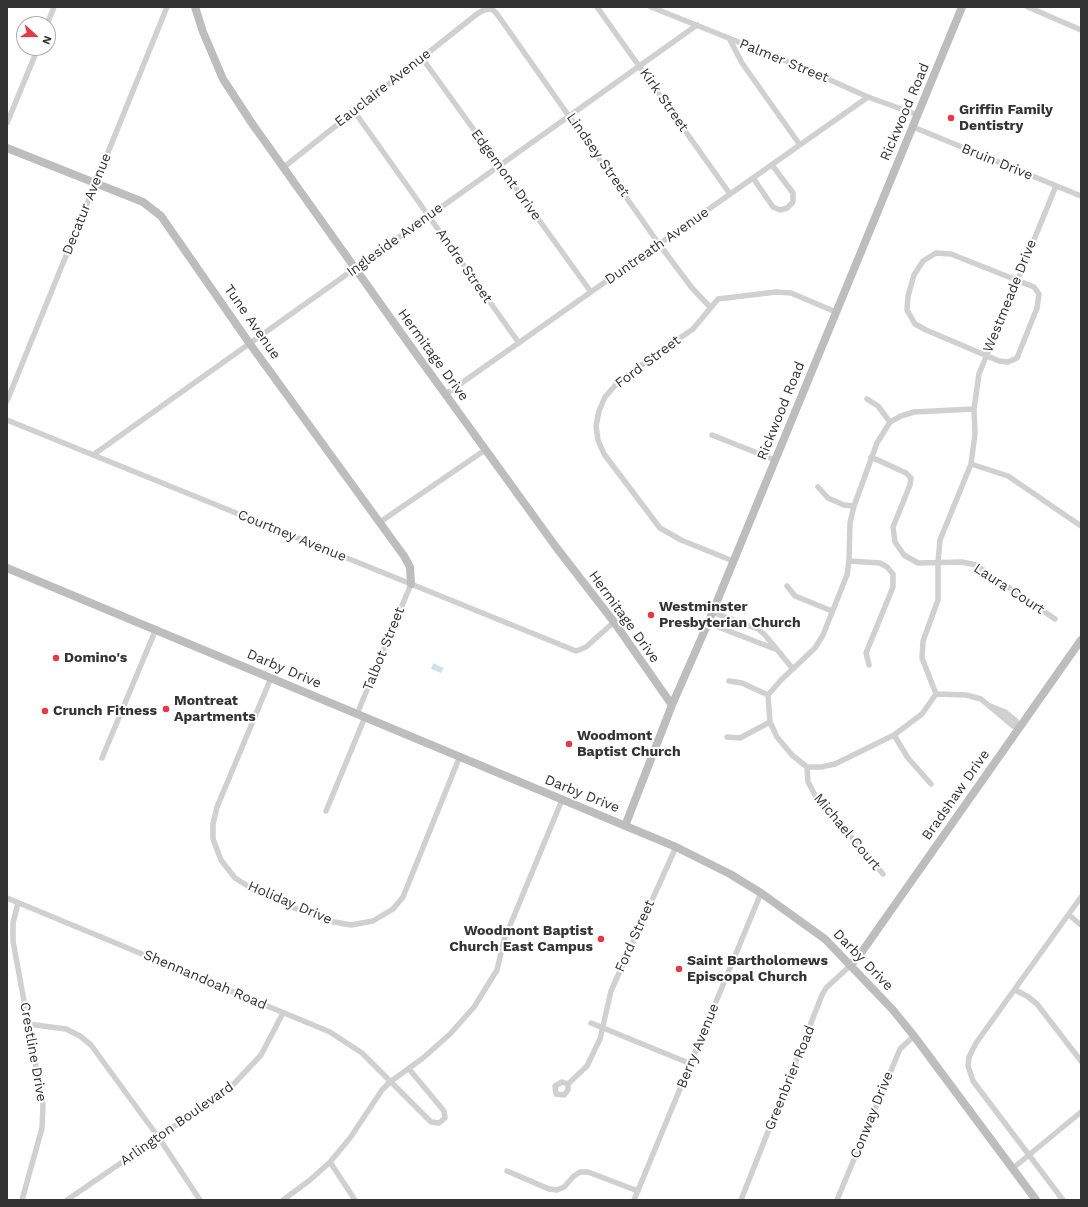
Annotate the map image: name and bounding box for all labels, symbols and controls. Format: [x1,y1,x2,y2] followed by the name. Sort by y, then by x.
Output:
[16,16,56,56] north arrow
[39,34,54,46] text: N
[737,35,831,87] street label: Palmer Street
[332,45,434,131] street label: Eauclaire Avenue
[877,61,933,163] street label: Rickwood Road
[636,65,692,135] street label: Kirk Street
[959,102,1053,134] place label: Griffin Family Dentistry
[563,110,633,200] street label: Lindsey Street
[946,113,956,123] marker: Griffin Family Dentistry
[467,126,545,224] street label: Edgemont Drive
[959,140,1035,184] street label: Bruin Drive
[59,151,115,257] street label: Decatur Avenue
[344,199,446,281] street label: Ingleside Avenue
[602,204,712,288] street label: Duntreath Avenue
[432,225,496,307] street label: Andre Street
[980,237,1040,355] street label: Westmeade Drive
[220,281,284,363] street label: Tune Avenue
[394,306,472,404] street label: Hermitage Drive
[612,332,684,392] street label: Ford Street
[754,359,808,463] street label: Rickwood Road
[235,507,349,565] street label: Courtney Avenue
[970,560,1048,618] street label: Laura Court
[585,568,663,666] street label: Hermitage Drive
[659,599,801,632] place label: Westminster Presbyterian Church
[360,605,408,693] street label: Talbot Street
[646,610,656,620] marker: Westminster Presbyterian Church
[244,646,324,692] street label: Darby Drive
[64,650,127,666] place label: Domino's
[51,653,61,663] marker: Domino's
[174,693,256,726] place label: Montreat Apartments
[53,703,157,719] place label: Crunch Fitness
[161,704,171,714] marker: Montreat Apartments
[40,706,50,716] marker: Crunch Fitness
[577,728,681,760] place label: Woodmont Baptist Church
[564,739,574,749] marker: Woodmont Baptist Church
[919,747,993,843] street label: Bradshaw Drive
[542,771,622,817] street label: Darby Drive
[810,790,884,874] street label: Michael Court
[245,878,335,928] street label: Holiday Drive
[612,897,658,975] street label: Ford Street
[449,923,593,956] place label: Woodmont Baptist Church East Campus
[829,926,897,994] street label: Darby Drive
[596,934,606,944] marker: Woodmont Baptist Church East Campus
[141,946,269,1014] street label: Shennandoah Road
[687,953,828,986] place label: Saint Bartholomews Episcopal Church
[674,964,684,974] marker: Saint Bartholomews Episcopal Church
[16,1001,50,1103] street label: Crestline Drive
[673,1001,723,1091] street label: Berry Avenue
[761,1023,819,1133] street label: Greenbrier Road
[847,1069,897,1161] street label: Conway Drive
[117,1079,237,1169] street label: Arlington Boulevard

